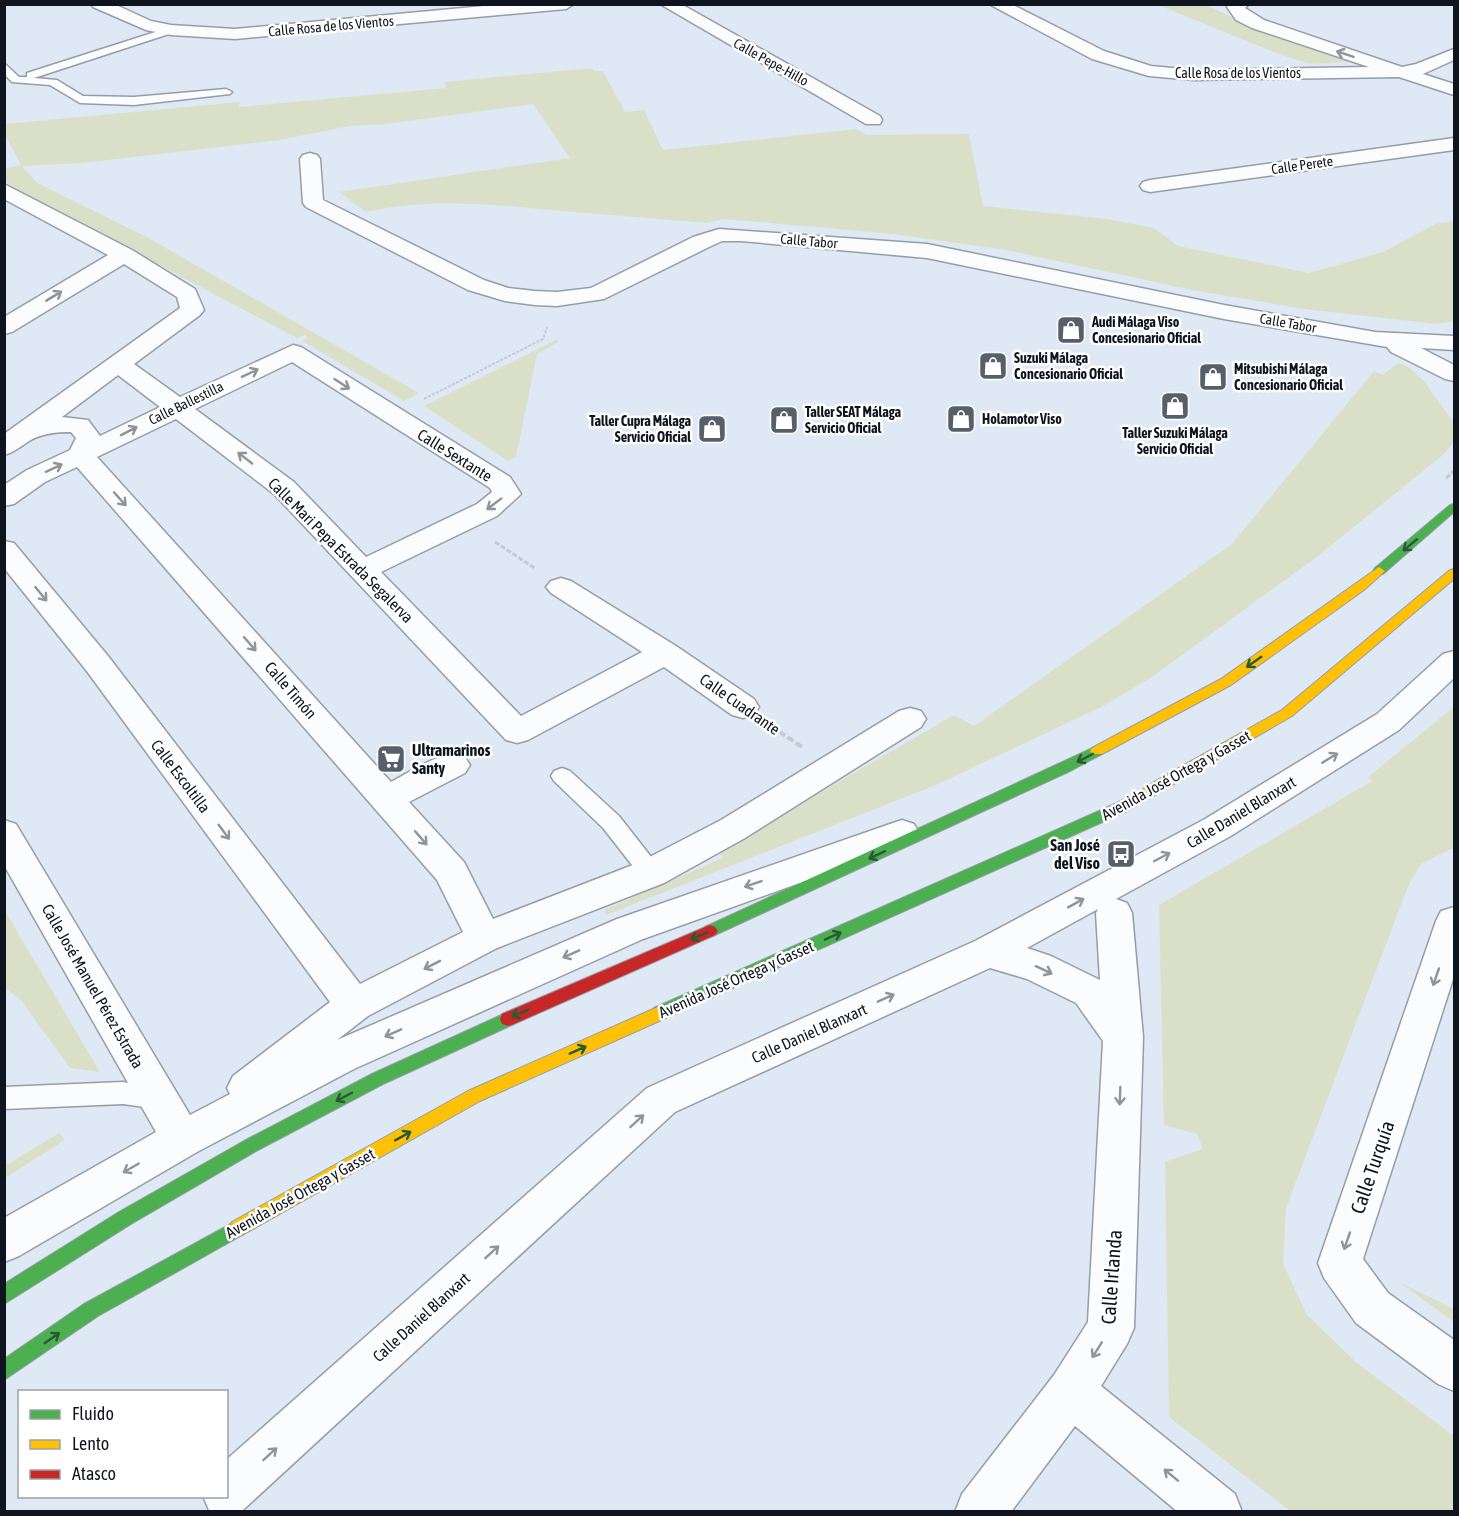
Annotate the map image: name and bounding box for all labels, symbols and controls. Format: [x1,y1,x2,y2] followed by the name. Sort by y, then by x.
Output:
[268,13,394,39] street label: Calle Rosa de los Vientos
[731,35,811,89] street label: Calle Pepe-Hillo
[1336,48,1355,59] one-way arrow
[1175,65,1301,81] street label: Calle Rosa de los Vientos
[1270,153,1334,177] street label: Calle Perete
[780,231,839,252] street label: Calle Tabor
[45,290,62,302] one-way arrow
[1258,310,1319,336] street label: Calle Tabor
[1055,314,1087,346] shop icon: Audi Málaga Viso Concesionario Oficial
[1091,314,1201,346] place label: Audi Málaga Viso Concesionario Oficial
[977,350,1009,382] shop icon: Suzuki Málaga Concesionario Oficial
[1014,350,1123,382] place label: Suzuki Málaga Concesionario Oficial
[1197,361,1229,393] shop icon: Mitsubishi Málaga Concesionario Oficial
[1234,361,1343,393] place label: Mitsubishi Málaga Concesionario Oficial
[240,366,258,378] one-way arrow
[146,378,226,428] street label: Calle Ballestilla
[333,378,350,390] one-way arrow
[1159,390,1191,422] shop icon: Taller Suzuki Málaga Servicio Oficial
[945,403,977,435] shop icon: Holamotor Viso
[768,404,800,436] shop icon: Taller SEAT Málaga Servicio Oficial
[805,404,901,436] place label: Taller SEAT Málaga Servicio Oficial
[982,411,1062,427] place label: Holamotor Viso
[589,413,691,445] place label: Taller Cupra Málaga Servicio Oficial
[696,413,728,445] shop icon: Taller Cupra Málaga Servicio Oficial
[120,425,138,436] one-way arrow
[415,425,495,485] street label: Calle Sextante
[1122,425,1228,457] place label: Taller Suzuki Málaga Servicio Oficial
[237,452,253,464] one-way arrow
[45,461,63,473] one-way arrow
[264,474,417,627] street label: Calle Mari Pepa Estrada Segalerva
[113,491,127,506] one-way arrow
[486,498,502,511] one-way arrow
[1402,538,1418,551] one-way arrow
[35,586,48,602] one-way arrow
[243,636,257,651] one-way arrow
[1247,656,1263,668] one-way arrow
[261,658,321,722] street label: Calle Timón
[696,670,784,738] street label: Calle Cuadrante
[1098,726,1254,824] street label: Avenida José Ortega y Gasset
[148,736,214,816] street label: Calle Escoltilla
[412,741,491,777] place label: Ultramarinos Santy
[375,743,407,775] supermarket icon: Ultramarinos Santy
[1077,752,1094,764] one-way arrow
[1321,752,1338,764] one-way arrow
[1183,772,1299,852] street label: Calle Daniel Blanxart
[217,824,230,840] one-way arrow
[414,830,428,845] one-way arrow
[1050,836,1100,872] place label: San José del Viso
[1105,838,1137,870] bus stop icon: San José del Viso
[868,850,886,861] one-way arrow
[1153,851,1170,863] one-way arrow
[744,879,763,890] one-way arrow
[1067,897,1085,908] one-way arrow
[39,901,147,1071] street label: Calle José Manuel Pérez Estrada
[823,929,841,941] one-way arrow
[691,930,709,942] one-way arrow
[656,937,817,1022] street label: Avenida José Ortega y Gasset
[563,949,581,961] one-way arrow
[423,959,441,971] one-way arrow
[1034,965,1052,976] one-way arrow
[1430,967,1441,986] one-way arrow
[876,992,894,1003] one-way arrow
[749,999,870,1066] street label: Calle Daniel Blanxart
[512,1008,530,1019] one-way arrow
[384,1029,402,1040] one-way arrow
[569,1043,587,1054] one-way arrow
[1115,1085,1126,1105] one-way arrow
[336,1092,354,1103] one-way arrow
[629,1114,644,1128] one-way arrow
[1345,1117,1399,1217] street label: Calle Turquía
[394,1130,411,1142] one-way arrow
[222,1144,378,1242] street label: Avenida José Ortega y Gasset
[123,1163,140,1175] one-way arrow
[1096,1229,1126,1325] street label: Calle Irlanda
[1341,1231,1352,1250] one-way arrow
[484,1245,499,1259] one-way arrow
[369,1269,473,1365] street label: Calle Daniel Blanxart
[44,1331,60,1344] one-way arrow
[1091,1341,1103,1358] one-way arrow
[18,1390,228,1498] legend
[72,1403,114,1424] text: Fluido
[72,1433,109,1454] text: Lento
[262,1447,277,1461] one-way arrow
[72,1463,116,1484] text: Atasco
[1163,1468,1179,1481] one-way arrow

